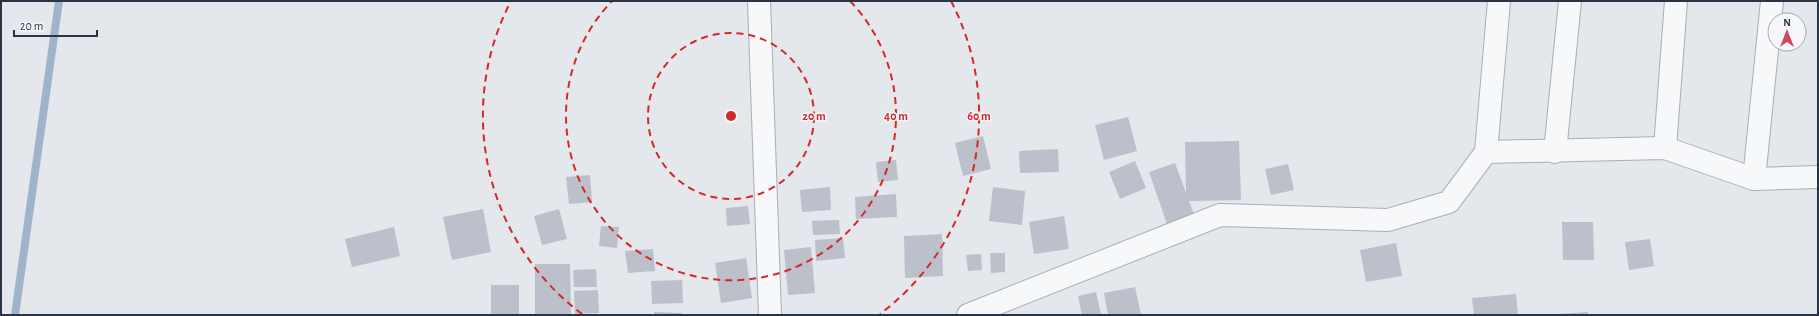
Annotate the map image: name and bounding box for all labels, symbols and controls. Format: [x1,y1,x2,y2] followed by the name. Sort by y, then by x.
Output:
[14,12,97,38] scale bar
[1767,12,1807,52] north arrow
[1783,17,1791,28] text: N
[20,20,43,32] text: 20 m
[724,109,738,123] centre of rings
[802,110,826,122] text: 20 m
[884,110,908,122] text: 40 m
[967,110,991,122] text: 60 m

